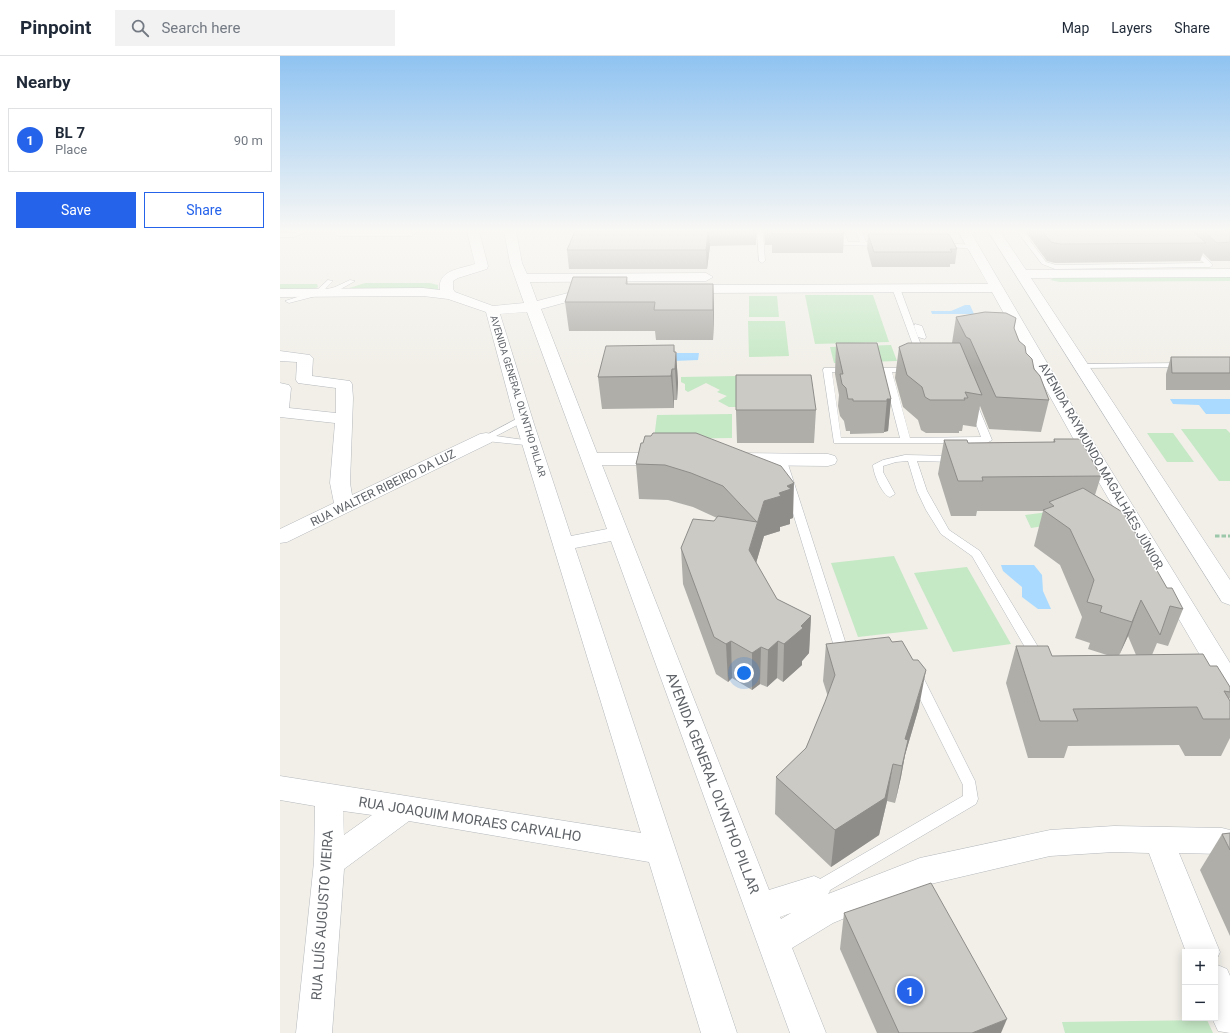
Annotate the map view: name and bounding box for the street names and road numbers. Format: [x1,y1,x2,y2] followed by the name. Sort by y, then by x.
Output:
[488,314,548,478] street label: AVENIDA GENERAL OLYNTHO PILLAR
[1036,359,1168,572] street label: AVENIDA RAYMUNDO MAGALHÃES JÚNIOR
[308,447,458,529] street label: RUA WALTER RIBEIRO DA LUZ
[663,670,763,896] street label: AVENIDA GENERAL OLYNTHO PILLAR
[357,793,583,845] street label: RUA JOAQUIM MORAES CARVALHO
[307,829,336,1001] street label: RUA LUÍS AUGUSTO VIEIRA

